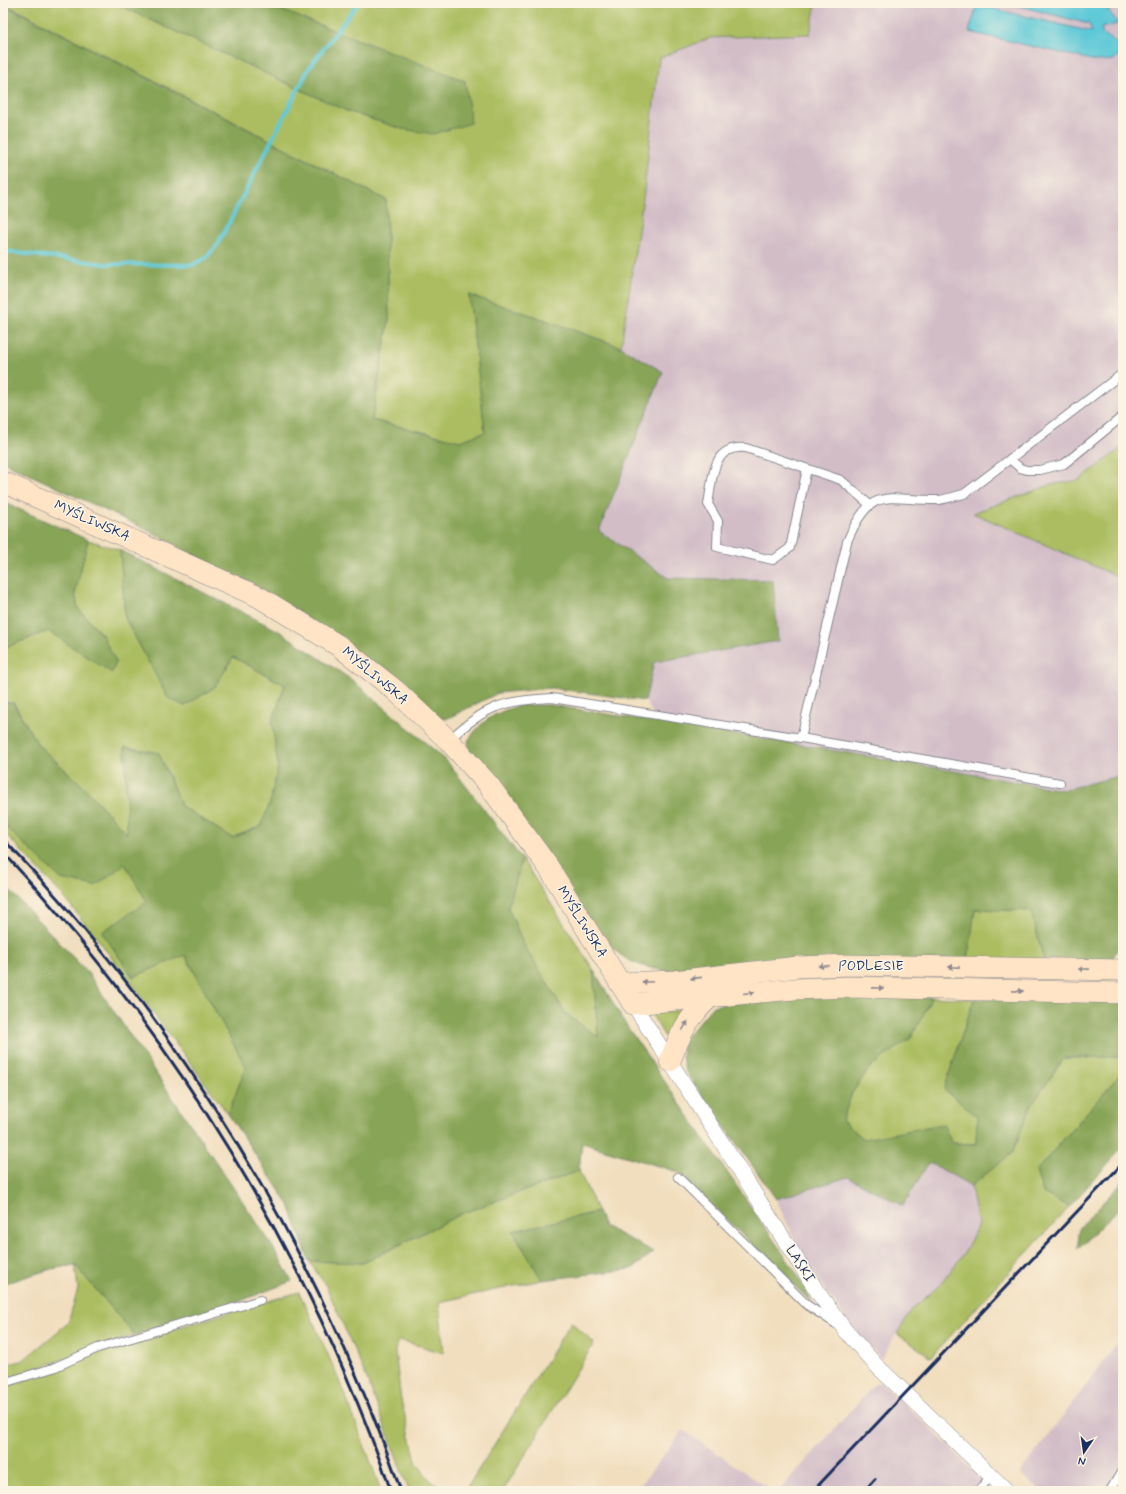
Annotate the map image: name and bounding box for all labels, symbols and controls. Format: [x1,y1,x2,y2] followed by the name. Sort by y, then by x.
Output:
[51,496,133,546] street label: MYŚLIWSKA
[338,643,412,709] street label: MYŚLIWSKA
[553,883,611,961] street label: MYŚLIWSKA
[838,957,904,975] street label: PODLESIE
[818,962,830,969] one-way arrow
[947,964,960,970] one-way arrow
[1078,966,1090,973] one-way arrow
[690,975,702,981] one-way arrow
[641,978,653,985] one-way arrow
[872,985,885,991] one-way arrow
[1012,987,1024,994] one-way arrow
[743,990,755,997] one-way arrow
[681,1020,688,1032] one-way arrow
[781,1242,819,1286] street label: LASKI
[1064,1432,1104,1472] north arrow
[1077,1453,1087,1468] text: N

